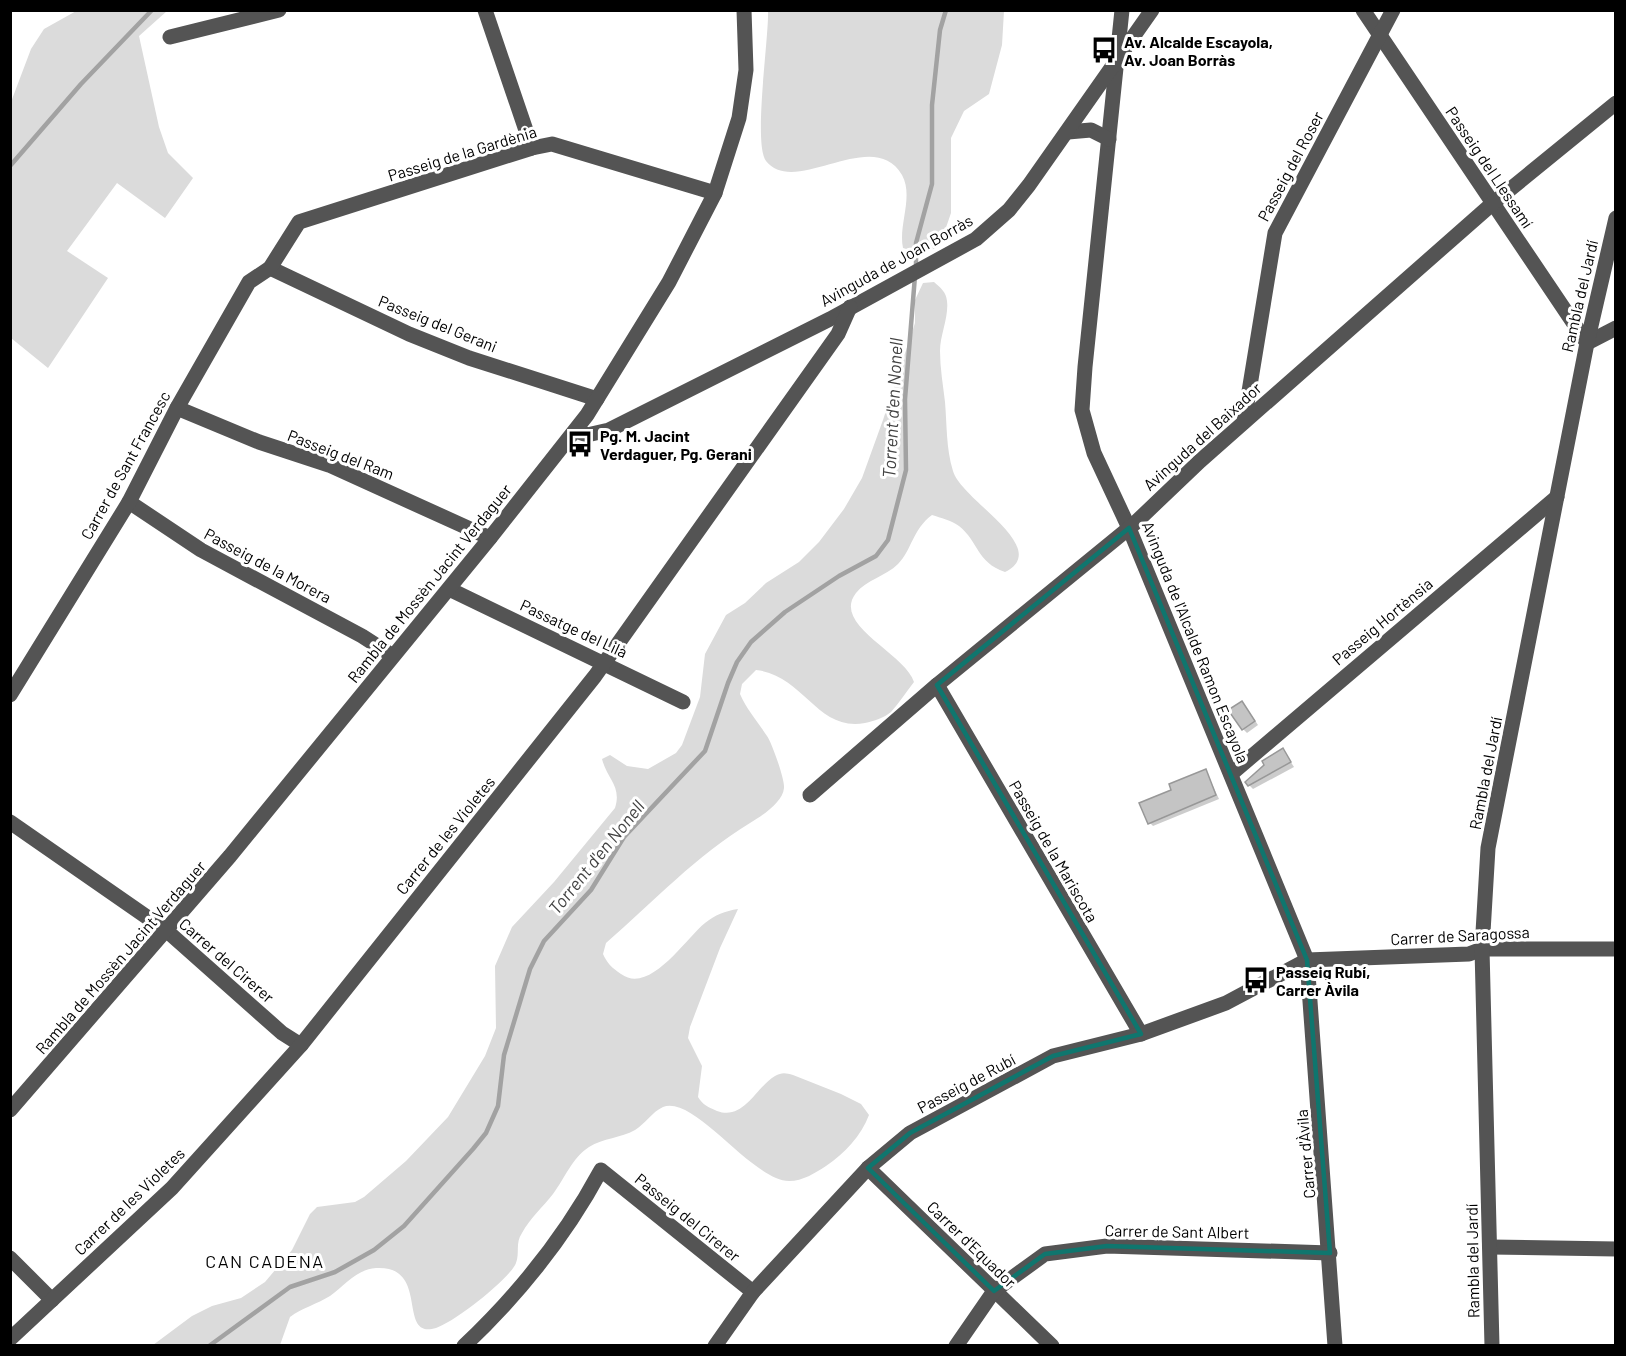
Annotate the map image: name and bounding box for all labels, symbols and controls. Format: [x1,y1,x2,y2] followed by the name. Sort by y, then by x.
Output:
[1124,32,1273,69] place label: Av. Alcalde Escayola, Av. Joan Borràs
[1089,35,1119,65] bus stop icon: Av. Alcalde Escayola, Av. Joan Borràs
[1442,103,1538,232] street label: Passeig del Llessamí
[1253,108,1327,224] street label: Passeig del Roser
[385,121,539,185] street label: Passeig de la Gardènia
[816,210,976,310] street label: Avinguda de Joan Borràs
[1557,238,1601,354] street label: Rambla del Jardí
[376,291,500,355] street label: Passeig del Gerani
[877,337,907,479] water label: Torrent d'en Nonell
[1139,378,1265,494] street label: Avinguda del Baixador
[76,388,174,542] street label: Carrer de Sant Francesc
[285,425,397,483] street label: Passeig del Ram
[600,426,752,463] place label: Pg. M. Jacint Verdaguer, Pg. Gerani
[565,429,595,459] bus stop icon: Pg. M. Jacint Verdaguer, Pg. Gerani
[343,480,515,686] street label: Rambla de Mossèn Jacint Verdaguer
[1139,518,1253,766] street label: Avinguda de l'Alcalde Ramon Escayola
[201,524,335,606] street label: Passeig de la Morera
[1328,574,1436,668] street label: Passeig Hortènsia
[517,595,631,661] street label: Passatge del Lilà
[1465,714,1505,831] street label: Rambla del Jardí
[392,772,498,898] street label: Carrer de les Violetes
[1006,777,1102,925] street label: Passeig de la Mariscota
[543,795,649,919] water label: Torrent d'en Nonell
[31,856,209,1058] street label: Rambla de Mossèn Jacint Verdaguer
[176,914,278,1006] street label: Carrer del Cirerer
[1390,922,1530,948] street label: Carrer de Saragossa
[1276,962,1370,999] place label: Passeig Rubí, Carrer Àvila
[1241,965,1271,995] bus stop icon: Passeig Rubí, Carrer Àvila
[914,1049,1019,1117] street label: Passeig de Rubí
[1292,1109,1318,1199] street label: Carrer d'Àvila
[70,1143,188,1259] street label: Carrer de les Violetes
[632,1169,744,1265] street label: Passeig del Cirerer
[924,1197,1021,1291] street label: Carrer d'Equador
[1461,1203,1482,1318] street label: Rambla del Jardí
[1104,1220,1250,1242] street label: Carrer de Sant Albert
[205,1250,325,1272] district label: CAN CADENA

